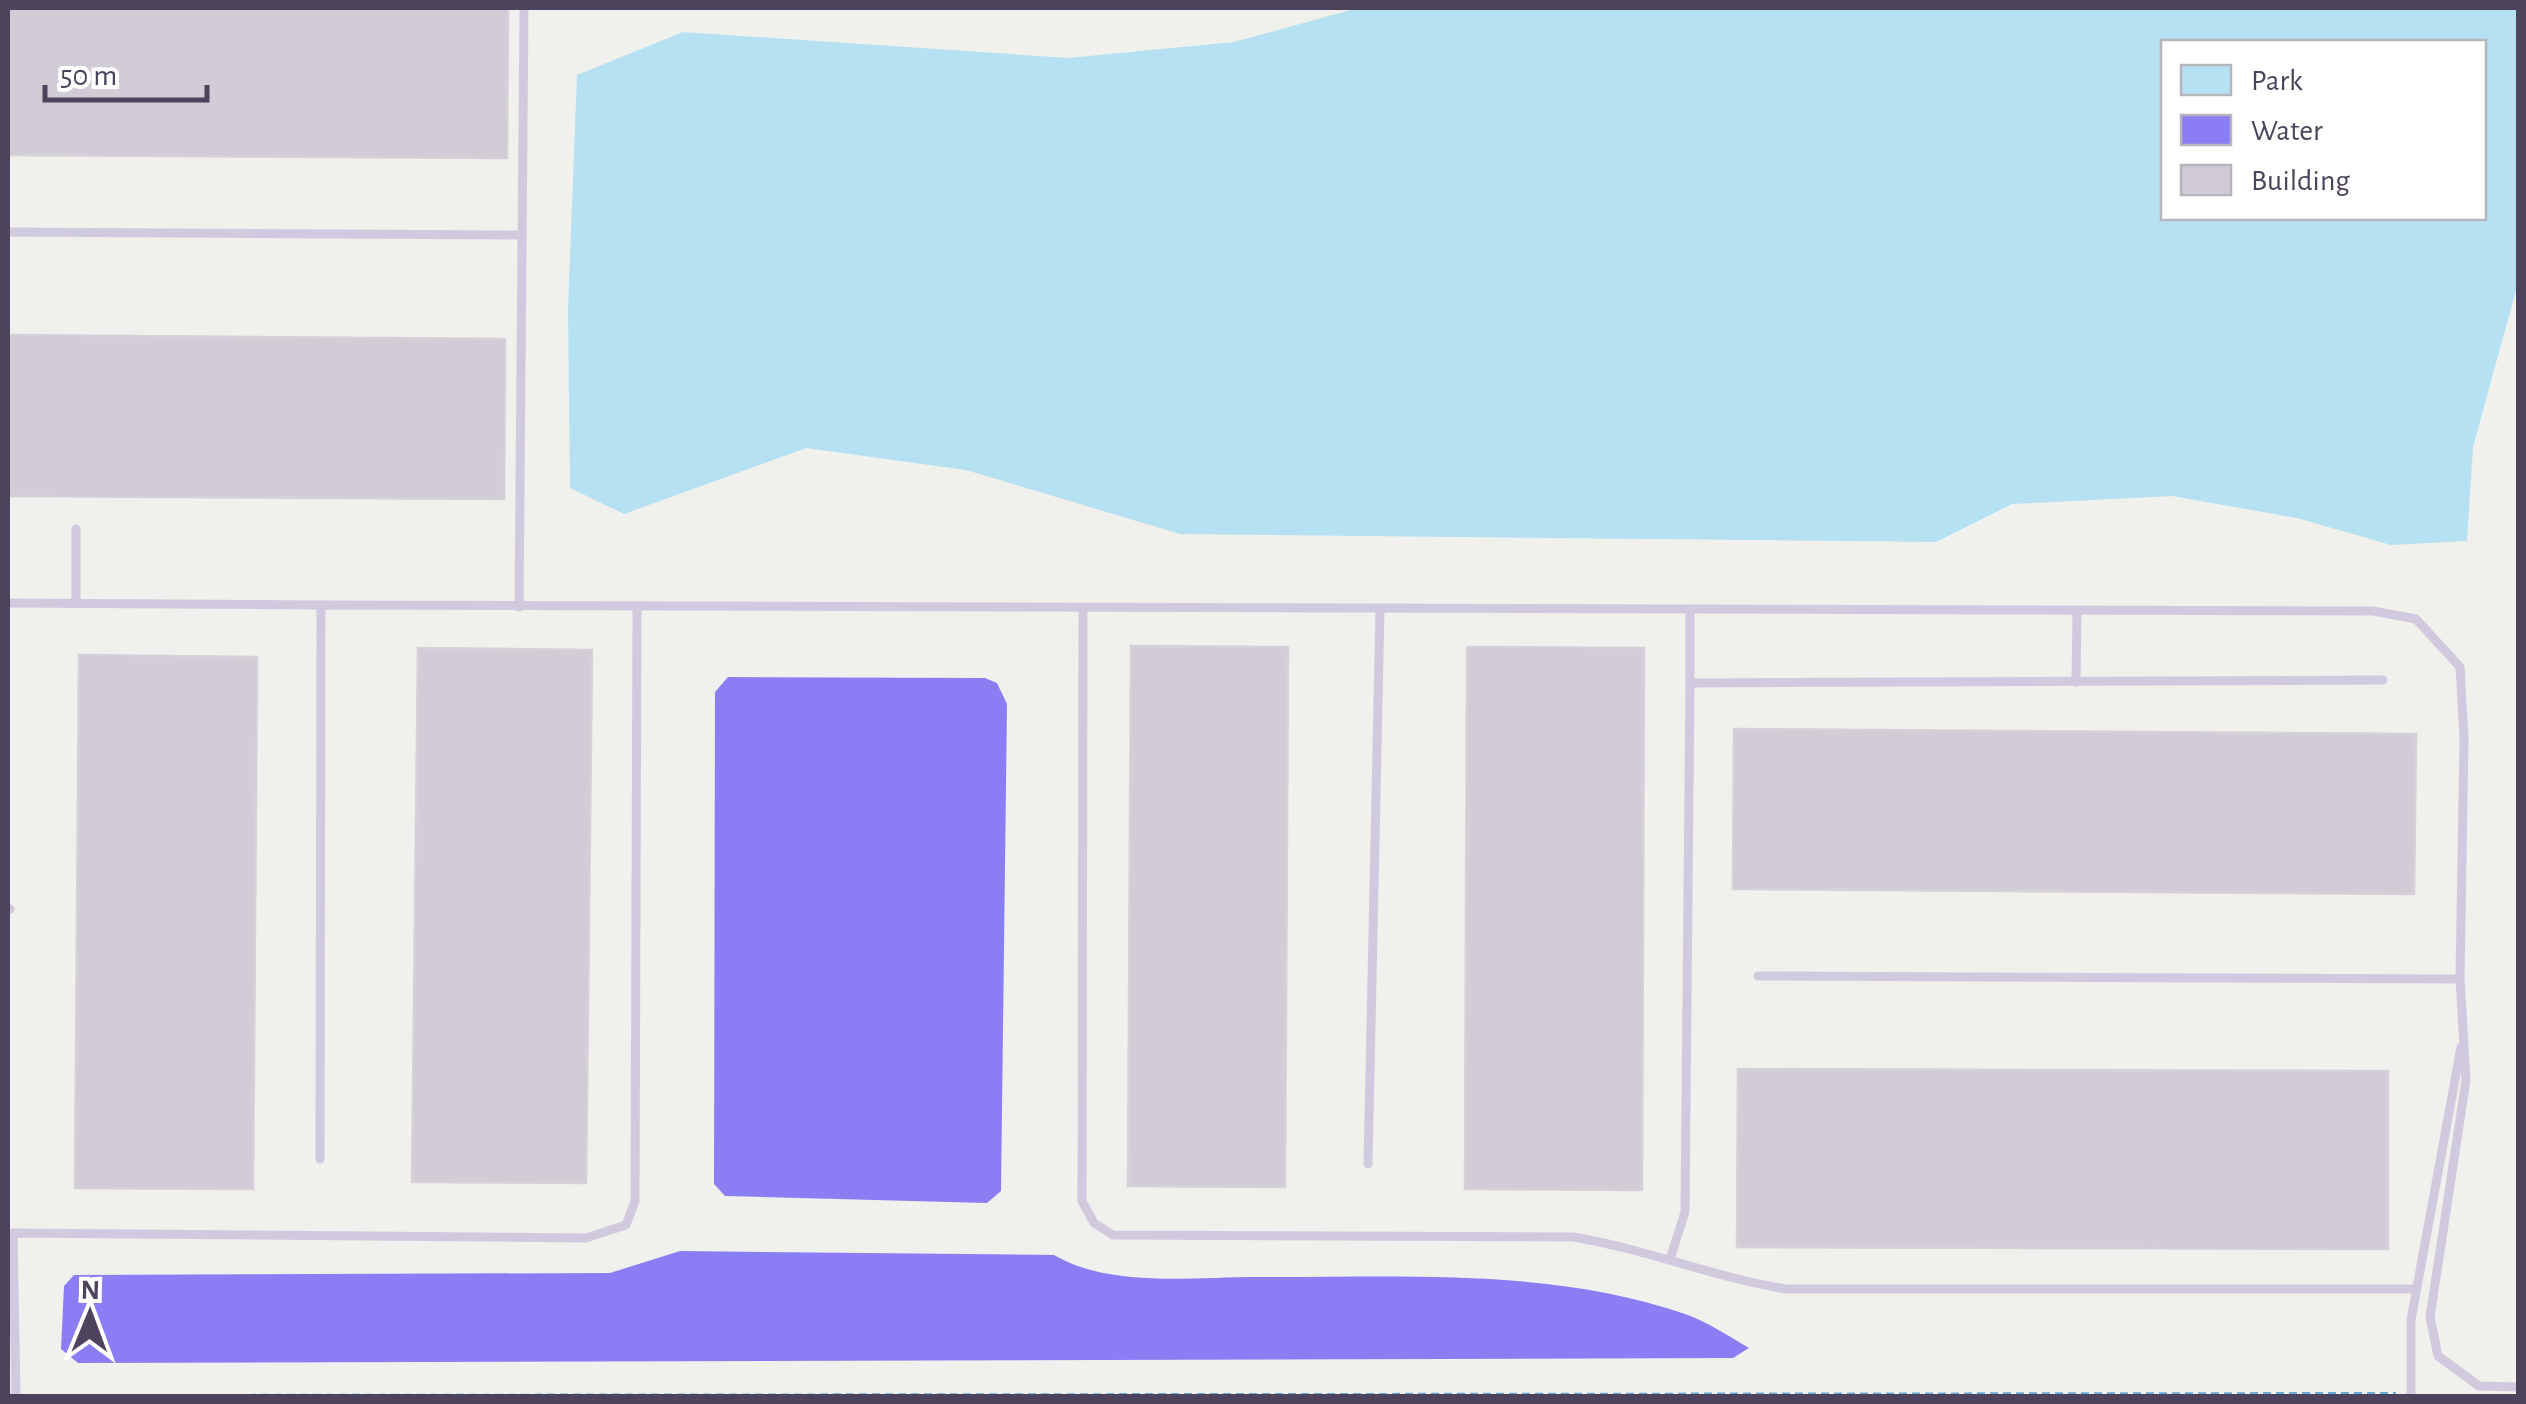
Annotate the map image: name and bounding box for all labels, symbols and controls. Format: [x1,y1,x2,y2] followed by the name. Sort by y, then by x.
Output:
[45,40,208,102] scale bar
[2161,40,2486,220] legend
[60,61,117,91] text: 50 m
[2251,66,2303,96] text: Park
[2251,116,2323,146] text: Water
[2251,166,2350,196] text: Building
[40,1264,140,1364] north arrow
[80,1277,100,1305] text: N

